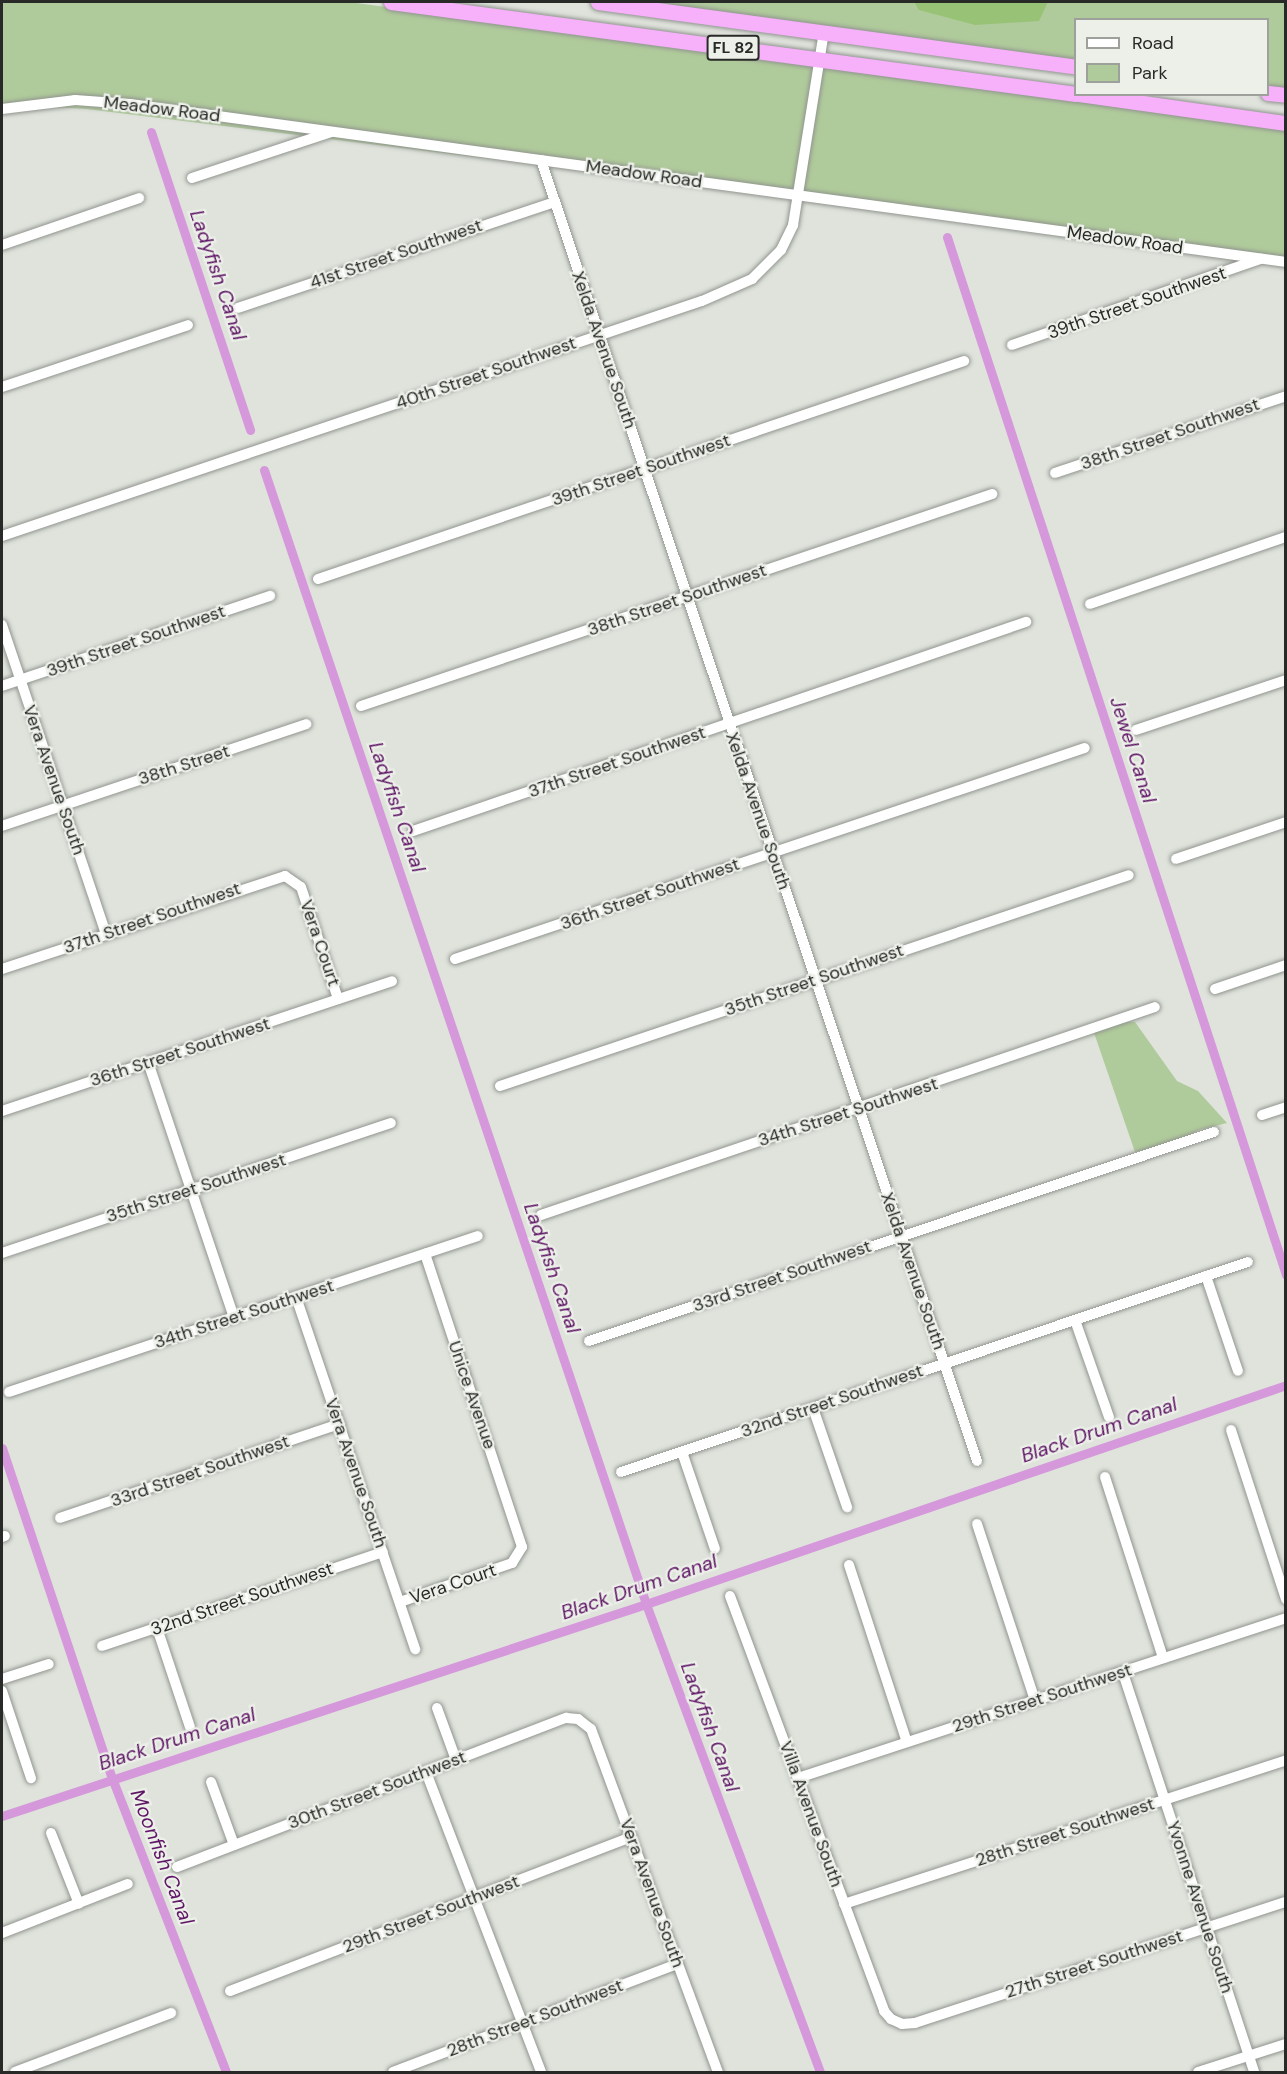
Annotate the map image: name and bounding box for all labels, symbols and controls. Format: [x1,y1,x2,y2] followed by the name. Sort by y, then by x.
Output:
[1074,18,1269,96] legend
[1132,31,1174,55] text: Road
[706,35,760,61] road number: FL 82
[1132,61,1168,85] text: Park
[103,91,221,127] street label: Meadow Road
[584,155,704,193] street label: Meadow Road
[184,207,252,343] water label: Ladyfish Canal
[307,214,485,294] street label: 41st Street Southwest
[1065,221,1185,259] street label: Meadow Road
[1045,262,1229,344] street label: 39th Street Southwest
[567,268,641,432] street label: Xelda Avenue South
[393,332,579,414] street label: 40th Street Southwest
[1078,393,1262,475] street label: 38th Street Southwest
[549,429,733,511] street label: 39th Street Southwest
[585,559,769,641] street label: 38th Street Southwest
[44,600,228,682] street label: 39th Street Southwest
[1105,694,1161,806] water label: Jewel Canal
[18,702,90,858] street label: Vera Avenue South
[526,721,708,803] street label: 37th Street Southwest
[721,729,795,893] street label: Xelda Avenue South
[363,739,431,875] water label: Ladyfish Canal
[136,740,232,790] street label: 38th Street
[558,853,742,935] street label: 36th Street Southwest
[61,877,243,959] street label: 37th Street Southwest
[295,897,345,989] street label: Vera Court
[722,939,906,1021] street label: 35th Street Southwest
[87,1013,273,1091] street label: 36th Street Southwest
[755,1073,941,1151] street label: 34th Street Southwest
[103,1149,289,1227] street label: 35th Street Southwest
[876,1189,950,1353] street label: Xelda Avenue South
[518,1200,586,1336] water label: Ladyfish Canal
[690,1235,874,1317] street label: 33rd Street Southwest
[151,1275,337,1353] street label: 34th Street Southwest
[443,1338,501,1452] street label: Unice Avenue
[738,1360,926,1442] street label: 32nd Street Southwest
[1018,1392,1180,1468] water label: Black Drum Canal
[320,1395,392,1551] street label: Vera Avenue South
[108,1430,292,1512] street label: 33rd Street Southwest
[558,1549,720,1625] water label: Black Drum Canal
[148,1558,336,1640] street label: 32nd Street Southwest
[407,1559,499,1609] street label: Vera Court
[675,1659,745,1795] water label: Ladyfish Canal
[949,1659,1135,1737] street label: 29th Street Southwest
[96,1702,258,1776] water label: Black Drum Canal
[775,1738,847,1890] street label: Villa Avenue South
[285,1746,469,1834] street label: 30th Street Southwest
[125,1786,199,1928] water label: Moonfish Canal
[973,1793,1157,1871] street label: 28th Street Southwest
[615,1815,689,1971] street label: Vera Avenue South
[1162,1818,1238,1996] street label: Yvonne Avenue South
[340,1870,522,1958] street label: 29th Street Southwest
[1002,1925,1186,2003] street label: 27th Street Southwest
[444,1974,626,2062] street label: 28th Street Southwest

